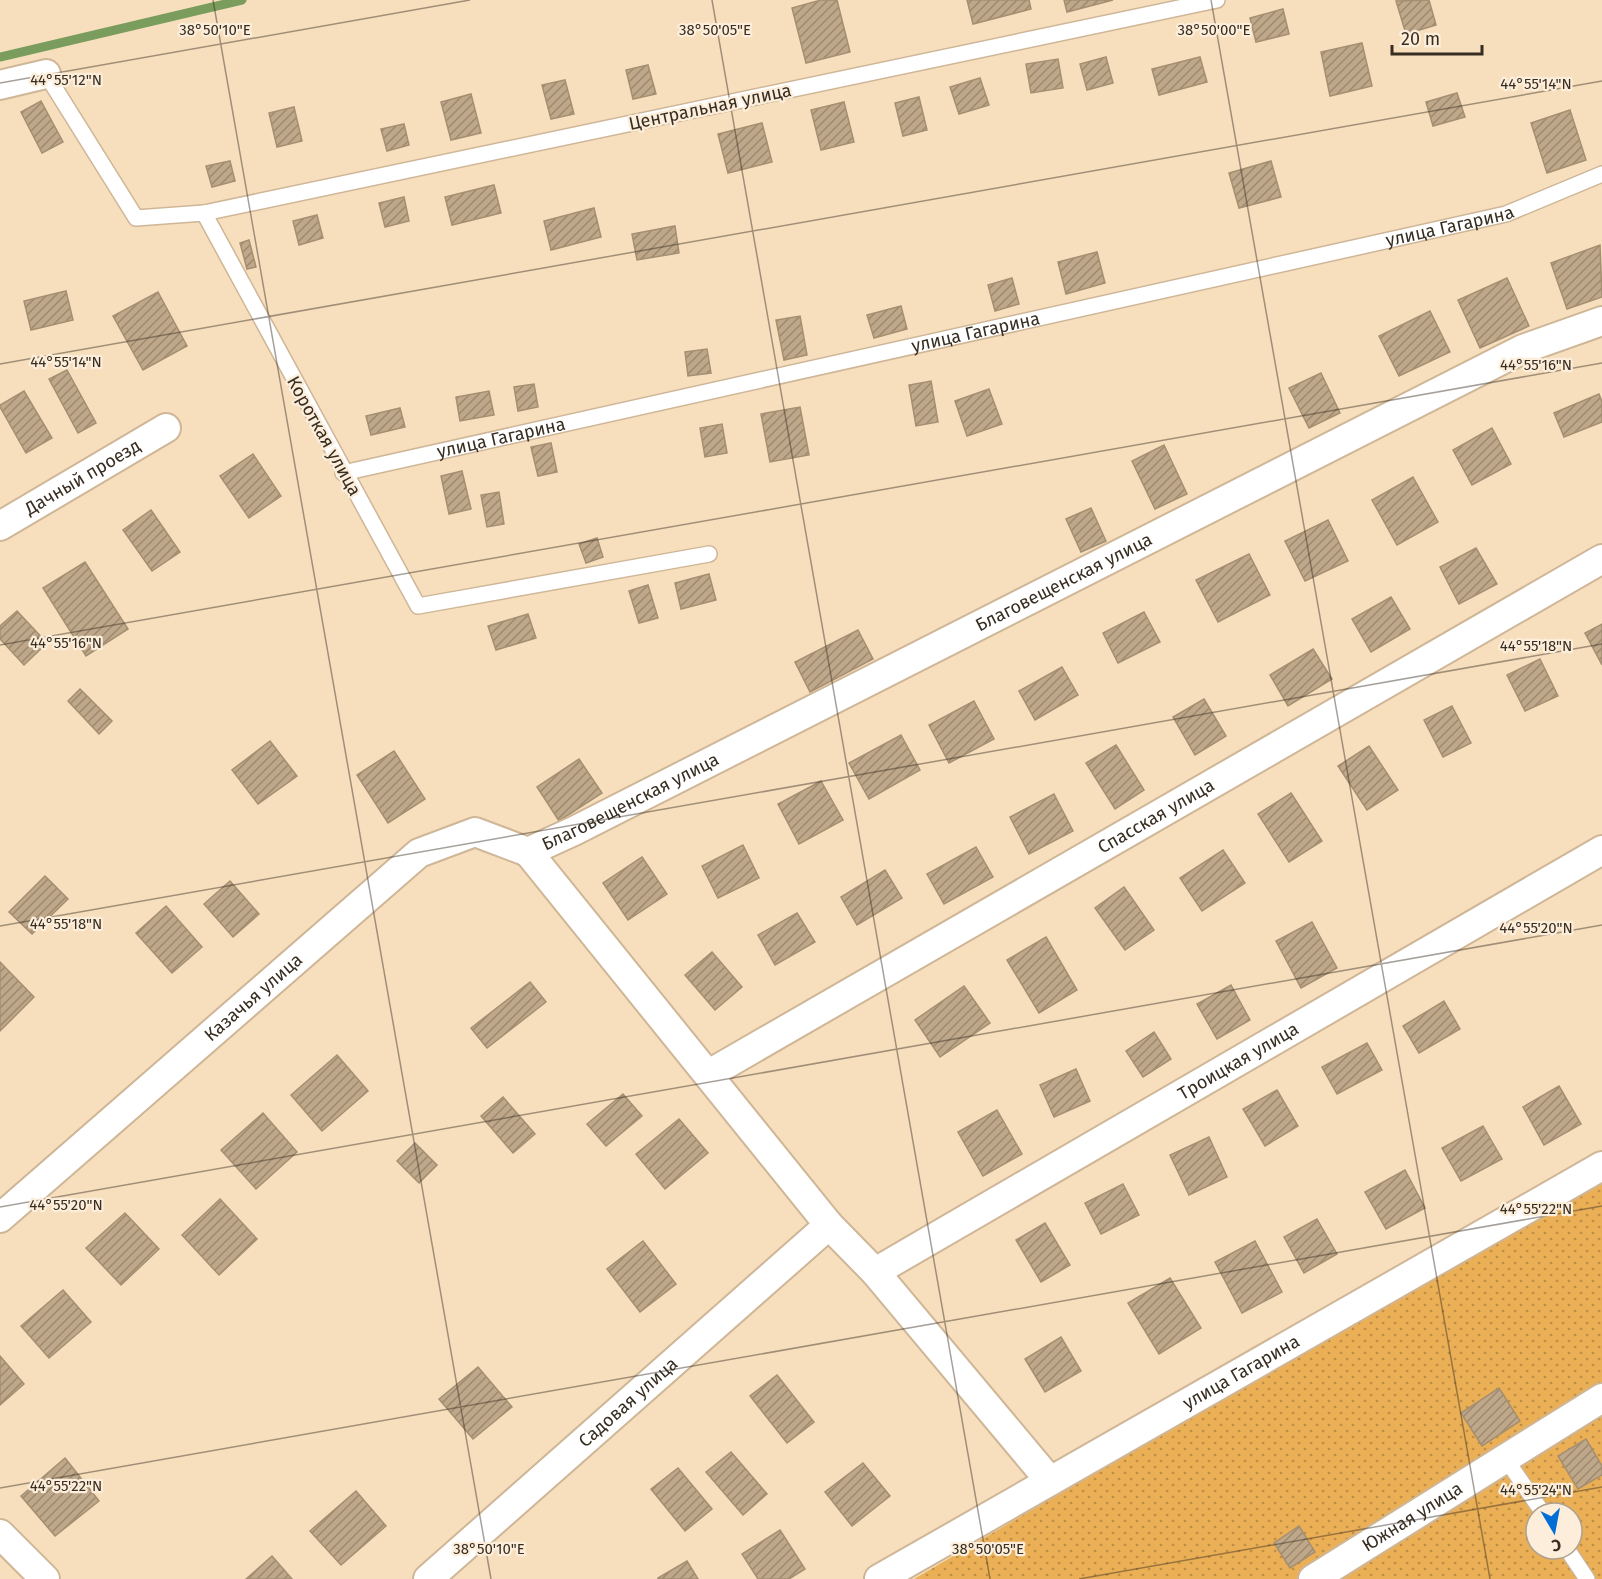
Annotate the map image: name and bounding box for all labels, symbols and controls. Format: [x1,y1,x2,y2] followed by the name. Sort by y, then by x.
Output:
[1392,18,1482,56] scale bar
[179,21,251,39] text: 38°50'10"E
[679,21,751,39] text: 38°50'05"E
[1177,21,1251,39] text: 38°50'00"E
[1401,28,1440,50] text: 20 m
[30,71,102,89] text: 44°55'12"N
[1500,75,1572,93] text: 44°55'14"N
[627,79,793,135] street label: Центральная улица
[1384,201,1518,251] street label: улица Гагарина
[909,307,1042,357] street label: улица Гагарина
[30,353,102,371] text: 44°55'14"N
[1500,356,1572,374] text: 44°55'16"N
[282,372,366,500] street label: Короткая улица
[435,413,567,463] street label: улица Гагарина
[20,435,144,520] street label: Дачный проезд
[972,528,1156,636] street label: Благовещенская улица
[30,634,102,652] text: 44°55'16"N
[1500,637,1572,655] text: 44°55'18"N
[538,748,723,855] street label: Благовещенская улица
[1094,774,1218,858] street label: Спасская улица
[30,915,102,933] text: 44°55'18"N
[1499,919,1573,937] text: 44°55'20"N
[200,949,307,1046] street label: Казачья улица
[1174,1018,1302,1105] street label: Троицкая улица
[29,1196,103,1214] text: 44°55'20"N
[1500,1200,1572,1218] text: 44°55'22"N
[1179,1330,1303,1414] street label: улица Гагарина
[574,1353,682,1452] street label: Садовая улица
[30,1477,102,1495] text: 44°55'22"N
[1358,1477,1466,1557] street label: Южная улица
[1500,1481,1572,1499] text: 44°55'24"N
[1524,1501,1584,1561] north arrow
[1550,1535,1563,1556] text: С
[453,1540,525,1558] text: 38°50'10"E
[952,1540,1024,1558] text: 38°50'05"E

